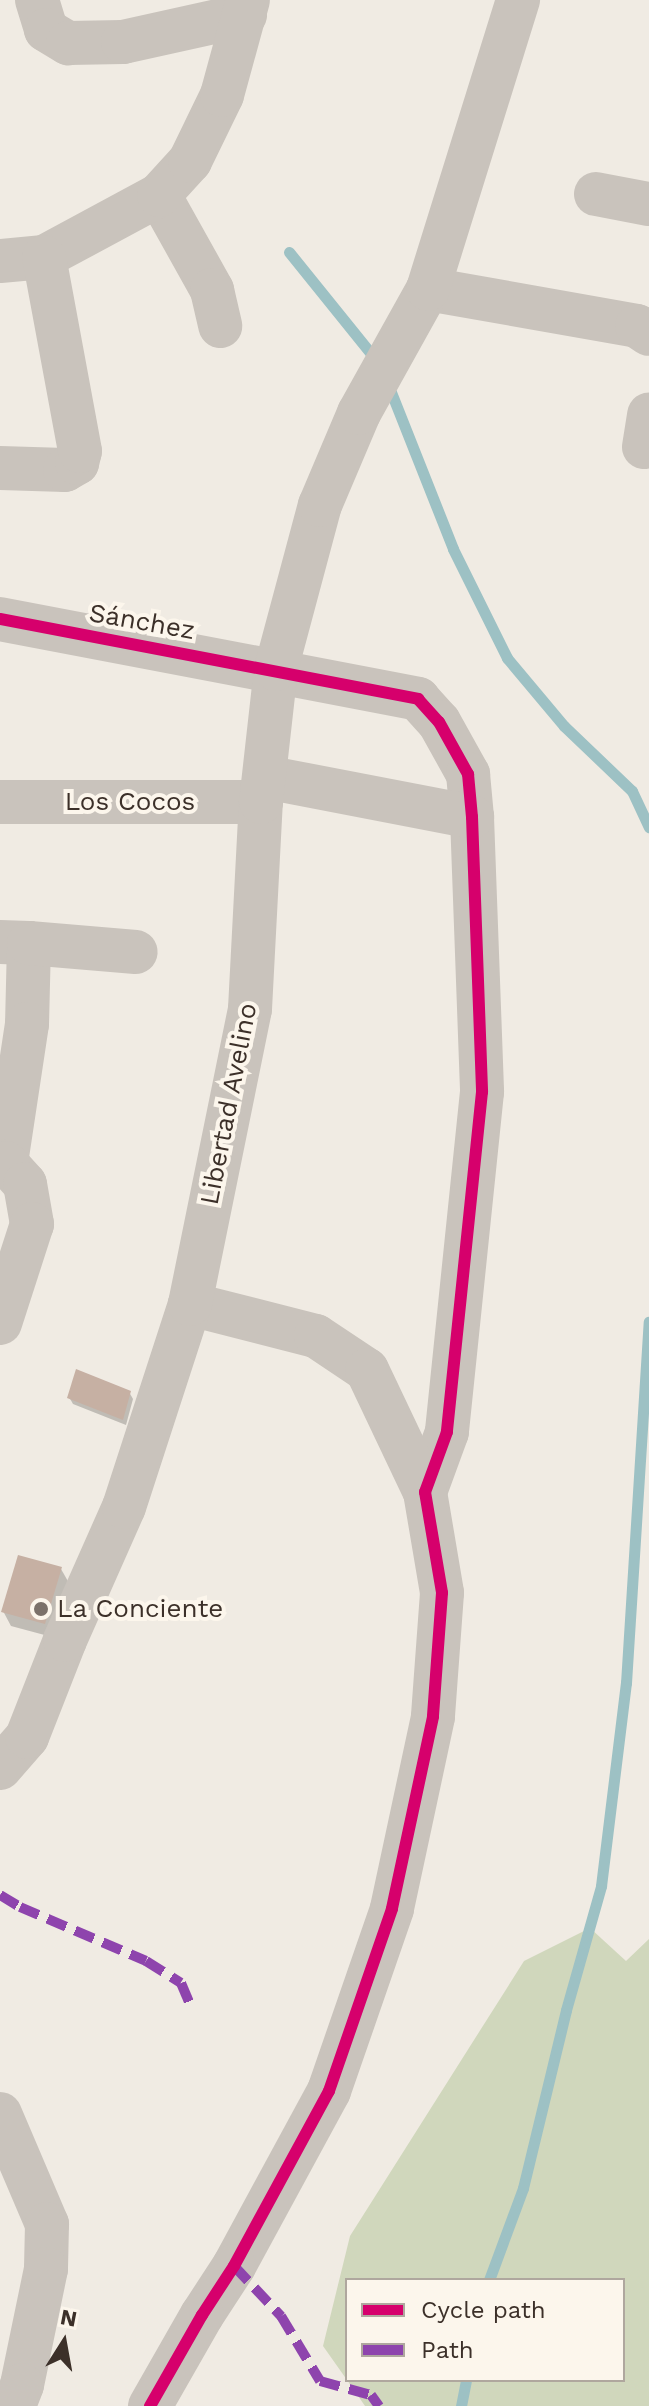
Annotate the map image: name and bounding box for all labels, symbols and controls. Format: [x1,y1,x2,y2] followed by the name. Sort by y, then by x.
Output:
[87,597,197,647] street label: Sánchez
[65,786,195,818] street label: Los Cocos
[194,1000,264,1208] street label: Libertad Avelino
[57,1593,224,1625] place label: La Conciente
[32,1600,50,1618] marker: La Conciente
[345,2278,625,2382] legend
[421,2296,546,2324] text: Cycle path
[24,2302,104,2382] north arrow
[58,2304,79,2332] text: N
[421,2336,474,2364] text: Path

